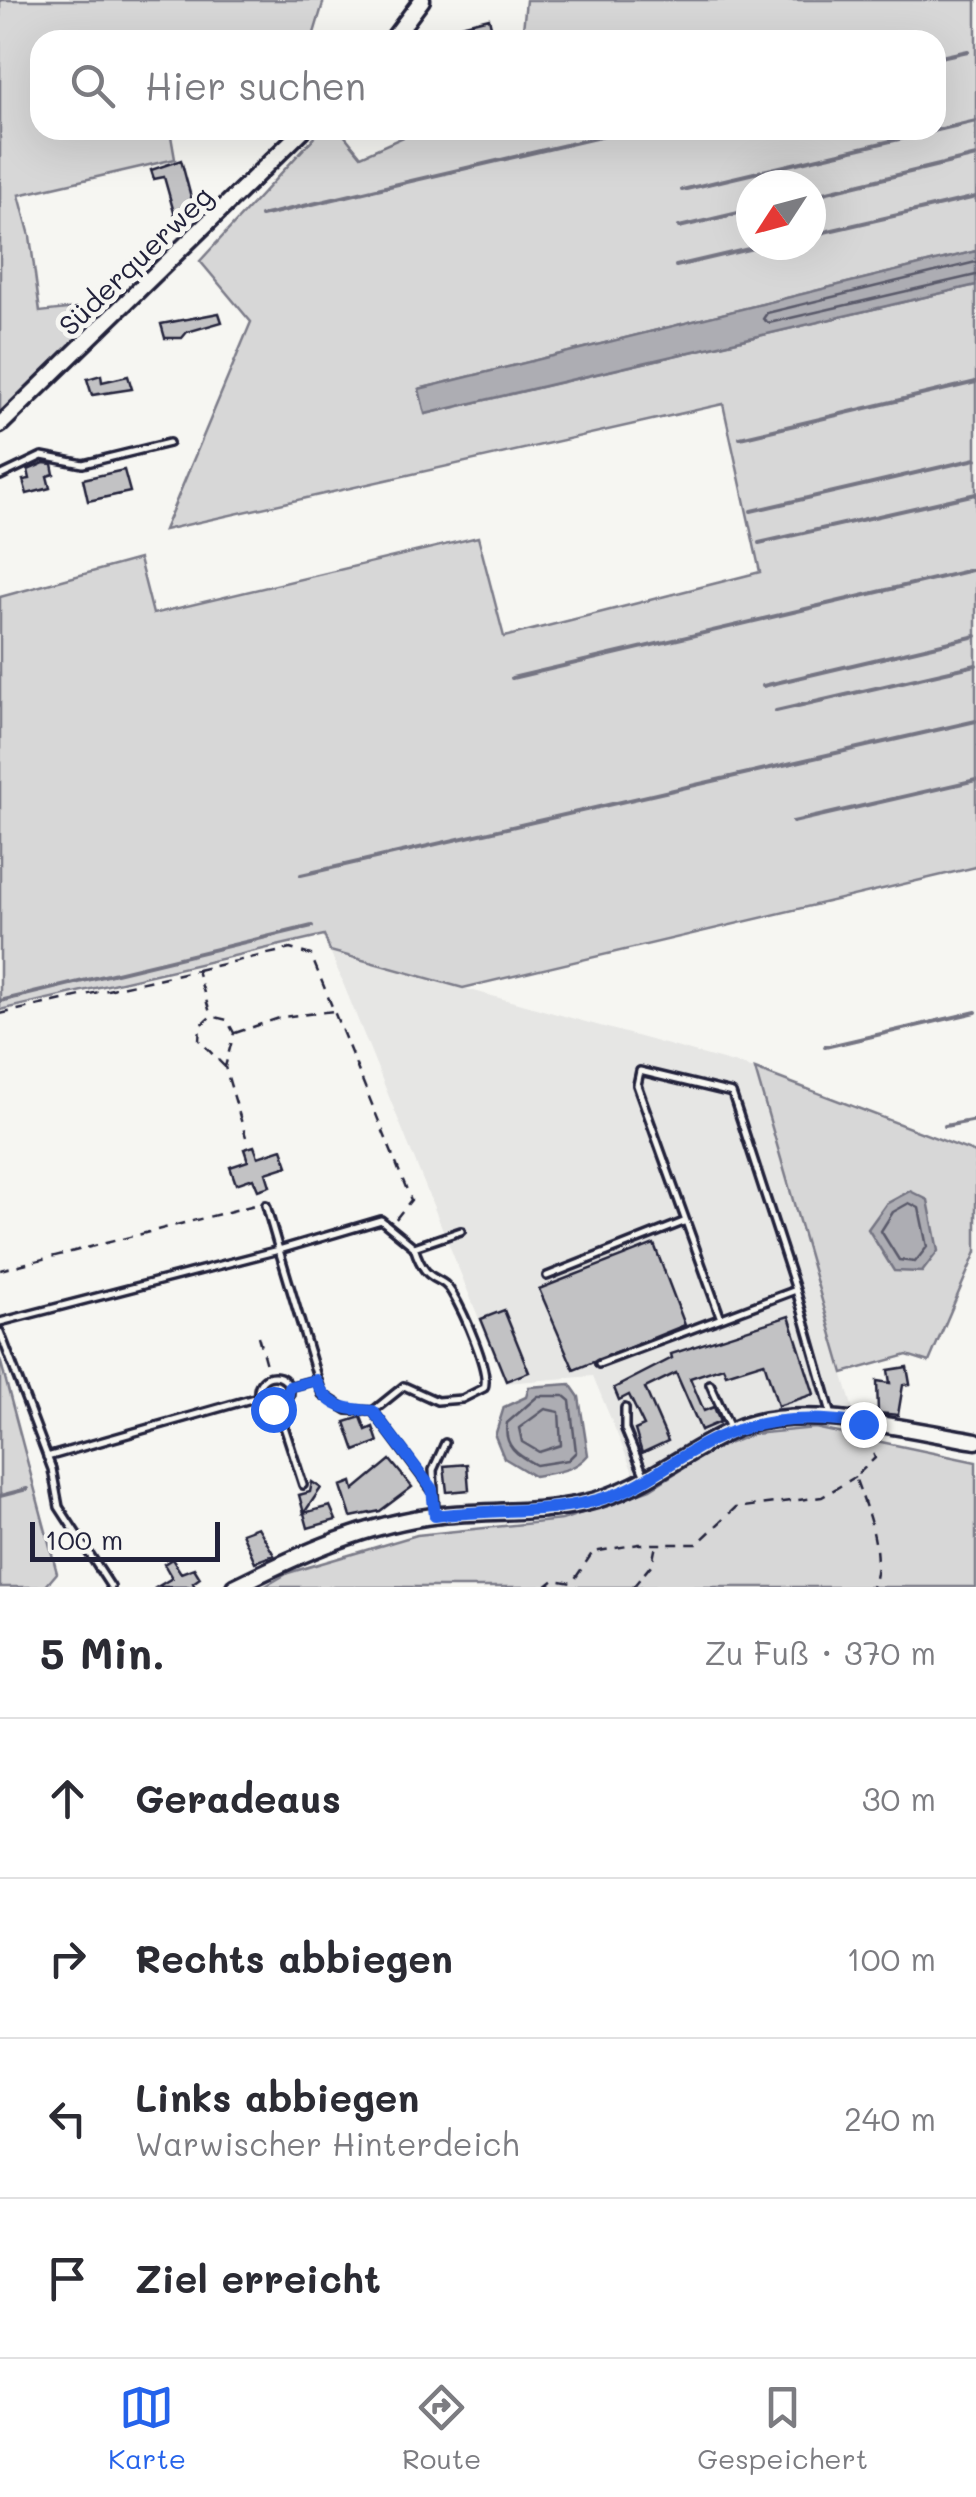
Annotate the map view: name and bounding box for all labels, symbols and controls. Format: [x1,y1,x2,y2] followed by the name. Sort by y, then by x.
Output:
[30,30,946,140] search box
[65,58,120,113] icon: search
[145,60,366,110] text: Hier suchen
[736,170,826,260] north arrow
[50,178,220,342] street label: Süderquerweg
[251,1387,297,1433] route start
[841,1402,887,1448] route end
[30,1517,220,1562] scale bar
[45,1521,123,1557] text: 100 m
[40,1625,165,1680] text: 5 Min.
[705,1631,936,1673] text: Zu Fuß · 370 m
[40,1771,95,1826] icon: ahead
[135,1773,341,1823] text: Geradeaus
[862,1777,936,1819] text: 30 m
[40,1931,95,1986] icon: right
[135,1933,453,1983] text: Rechts abbiegen
[846,1937,936,1979] text: 100 m
[135,2072,419,2122] text: Links abbiegen
[40,2091,95,2146] icon: left
[844,2097,936,2139] text: 240 m
[135,2122,519,2164] text: Warwischer Hinterdeich
[40,2251,95,2306] icon: arrive
[135,2253,381,2303] text: Ziel erreicht
[108,2380,186,2476] tab: Karte
[402,2380,481,2476] tab: Route
[697,2380,868,2476] tab: Gespeichert

